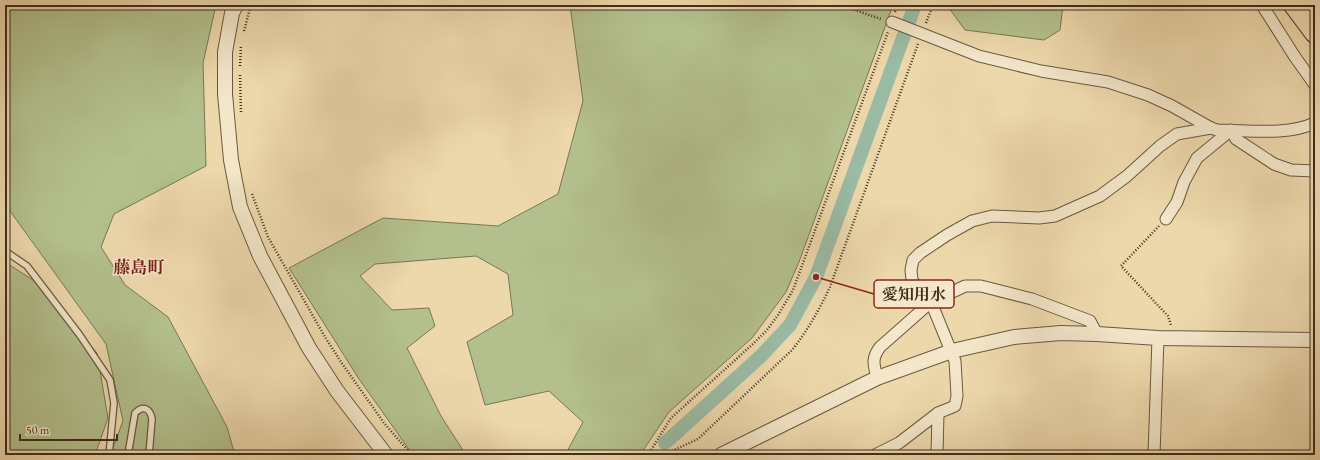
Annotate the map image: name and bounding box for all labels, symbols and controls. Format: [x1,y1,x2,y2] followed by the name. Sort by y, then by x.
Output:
[114,256,165,278] district label: 藤島町
[874,280,954,308] callout: 愛知用水
[882,284,946,305] text: 愛知用水
[20,416,117,442] scale bar
[26,422,50,438] text: 50 m

